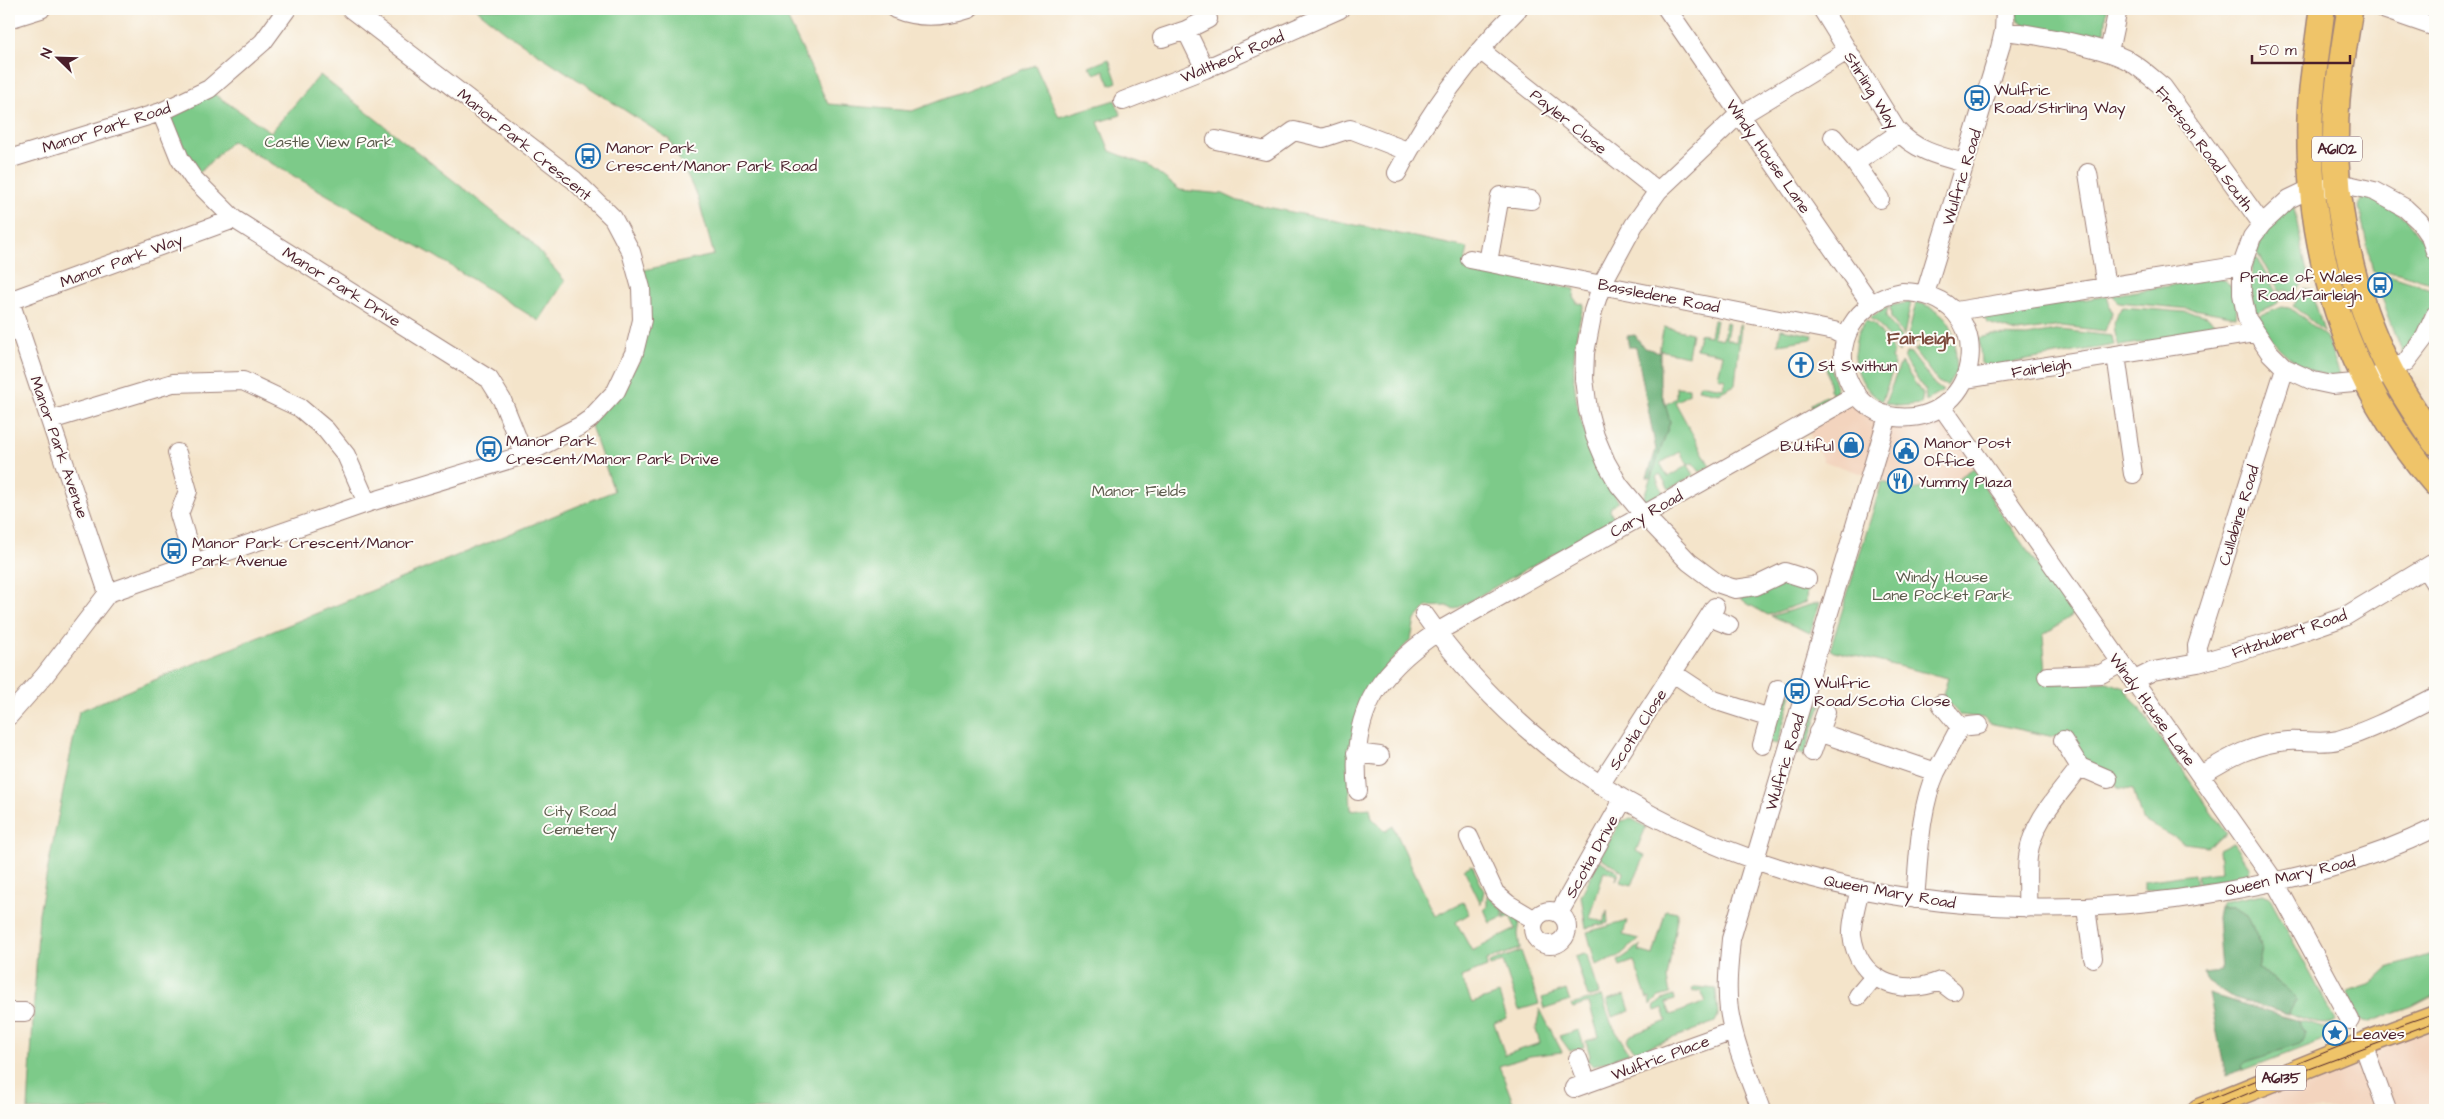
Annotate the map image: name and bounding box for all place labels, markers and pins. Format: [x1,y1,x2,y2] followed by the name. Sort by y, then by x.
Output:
[1994,79,2126,120] place label: Wulfric Road/Stirling Way
[1964,85,1990,111] bus stop icon: Wulfric Road/Stirling Way
[606,137,817,177] place label: Manor Park Crescent/Manor Park Road
[575,143,601,169] bus stop icon: Manor Park Crescent/Manor Park Road
[2240,266,2362,307] place label: Prince of Wales Road/Fairleigh
[2367,272,2393,298] bus stop icon: Prince of Wales Road/Fairleigh
[1788,352,1814,378] church icon: St Swithun
[1818,355,1897,377] place label: St Swithun
[506,430,719,470] place label: Manor Park Crescent/Manor Park Drive
[1838,432,1864,458] shop icon: B.U.tiful
[1924,432,2012,472] place label: Manor Post Office
[1780,435,1834,457] place label: B.U.tiful
[476,436,502,462] bus stop icon: Manor Park Crescent/Manor Park Drive
[1893,438,1919,464] public building icon: Manor Post Office
[1887,468,1913,494] restaurant icon: Yummy Plaza
[1918,471,2012,494] place label: Yummy Plaza
[192,532,414,572] place label: Manor Park Crescent/Manor Park Avenue
[161,538,187,564] bus stop icon: Manor Park Crescent/Manor Park Avenue
[1814,672,1951,712] place label: Wulfric Road/Scotia Close
[1784,678,1810,704] bus stop icon: Wulfric Road/Scotia Close
[2322,1020,2348,1046] place icon: Leaves
[2352,1023,2405,1045] place label: Leaves

